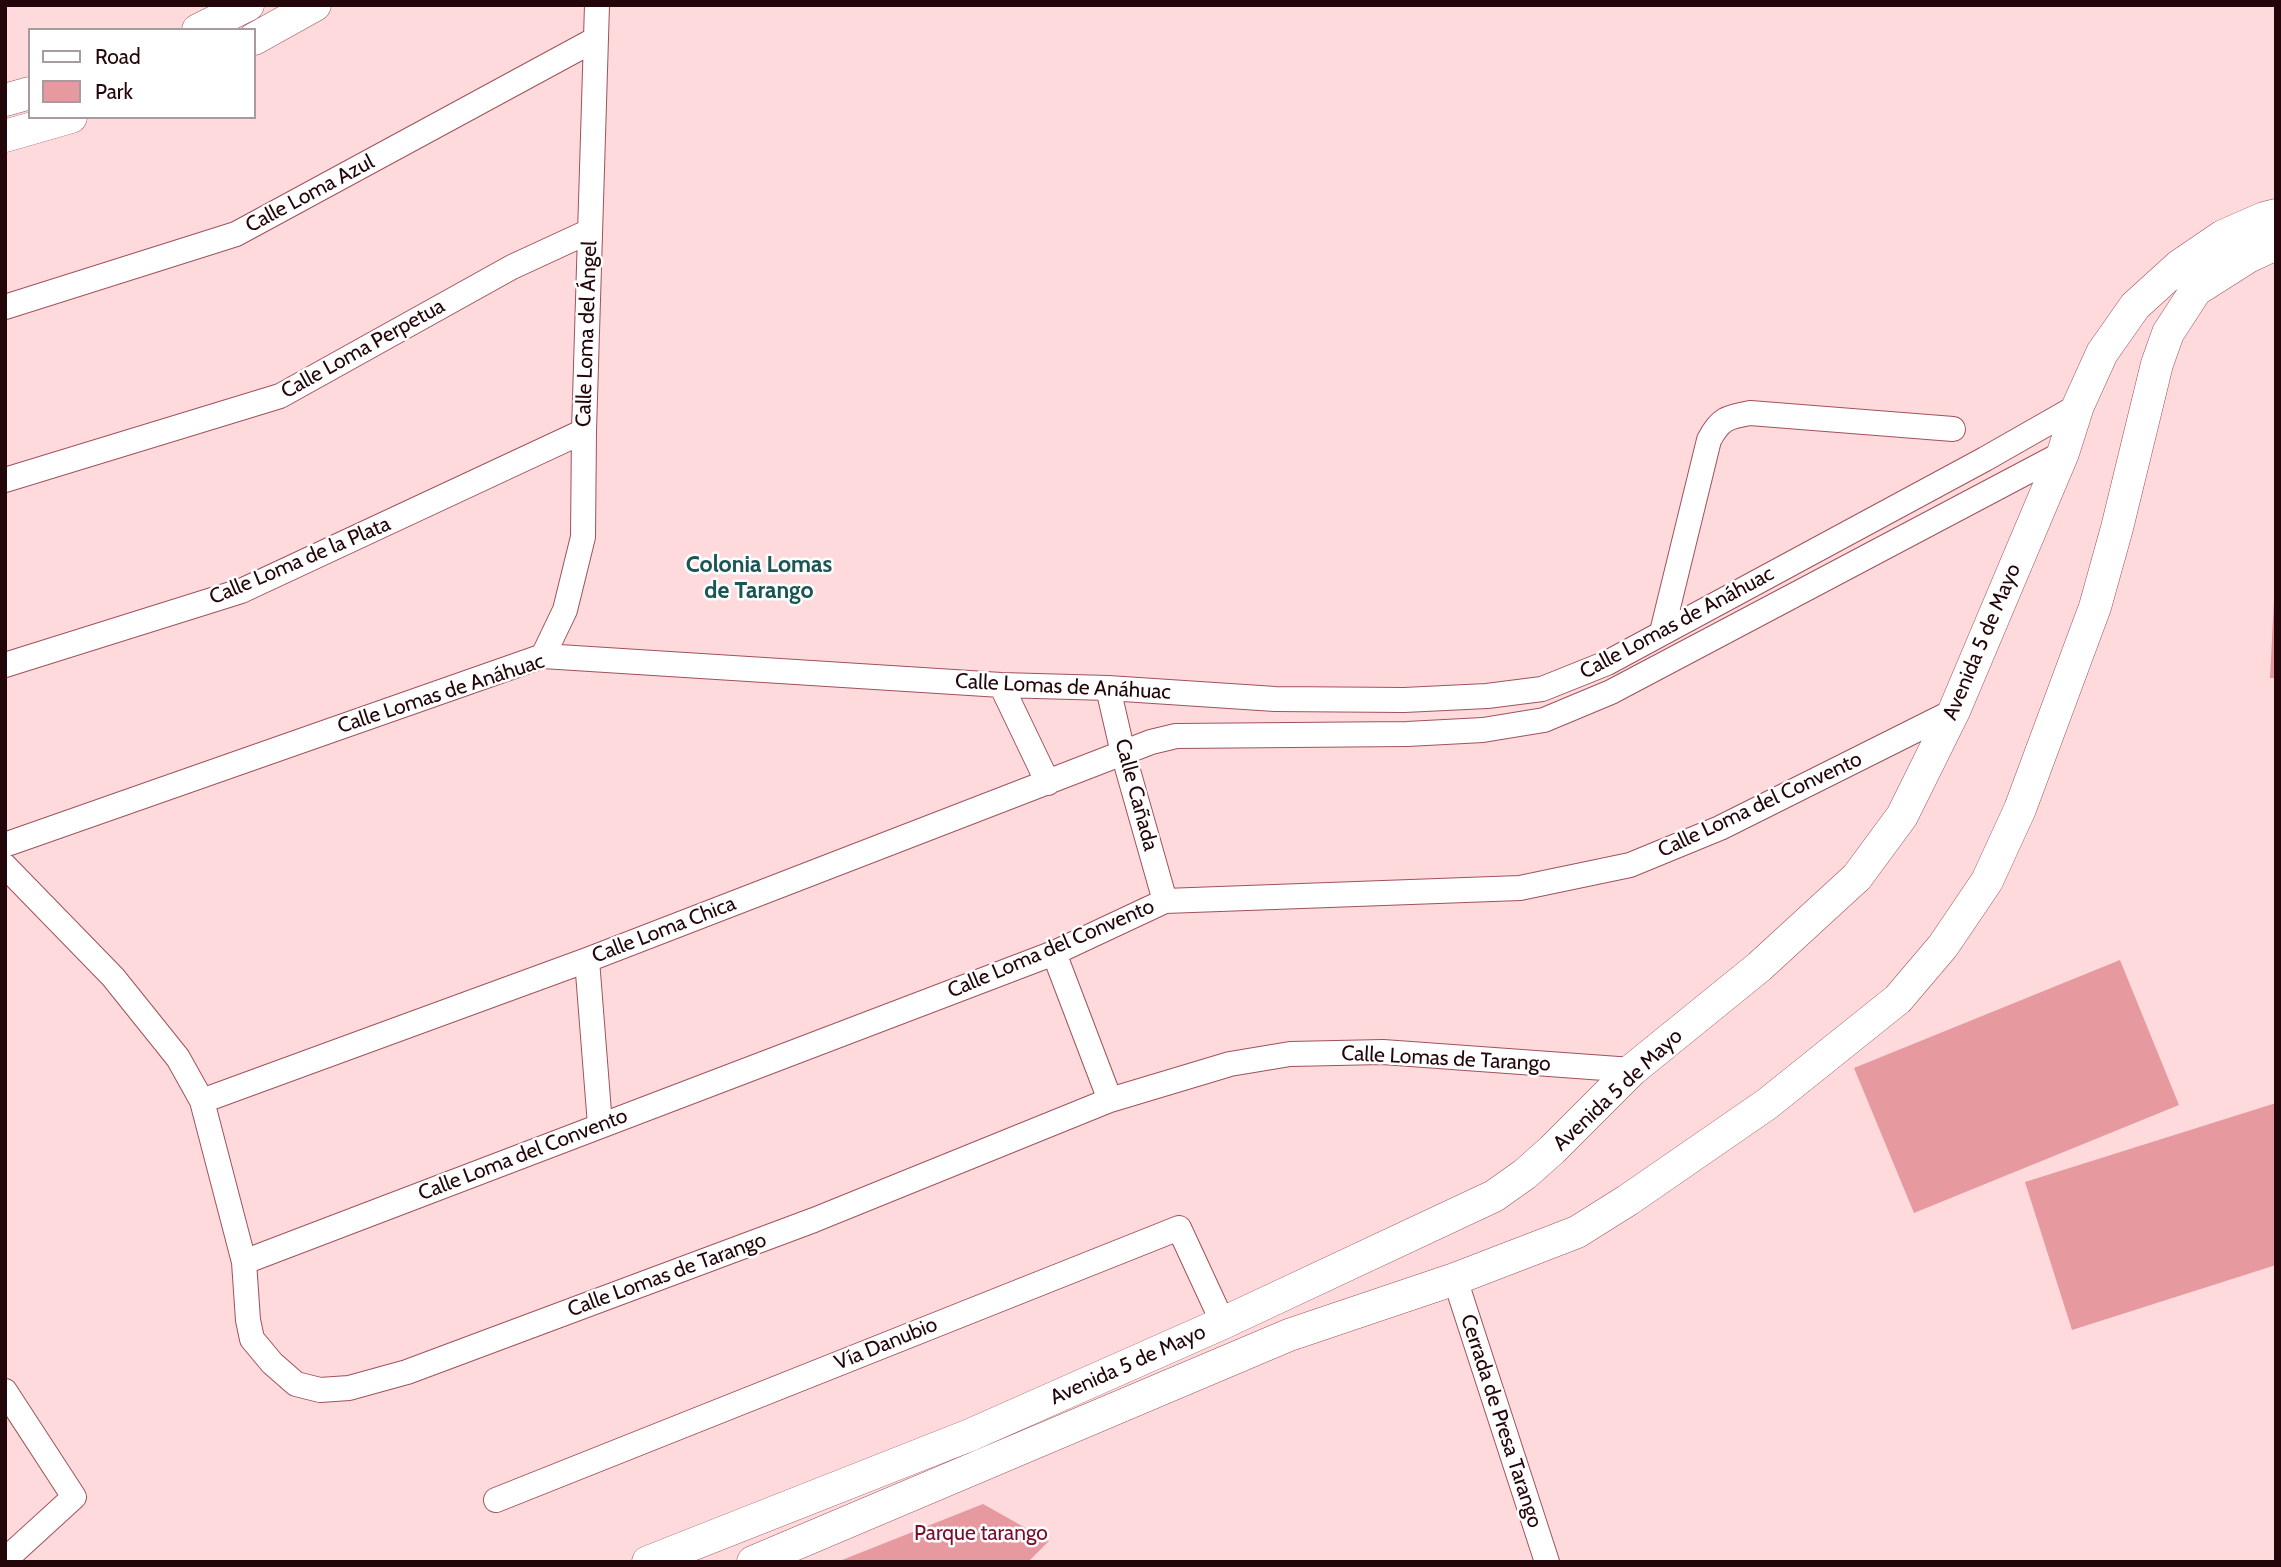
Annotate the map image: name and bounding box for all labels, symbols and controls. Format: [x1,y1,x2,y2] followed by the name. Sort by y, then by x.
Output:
[28,28,256,119] legend
[95,44,141,69] text: Road
[95,79,133,104] text: Park
[241,150,379,238] street label: Calle Loma Azul
[571,240,603,428] street label: Calle Loma del Ángel
[277,294,449,404] street label: Calle Loma Perpetua
[206,511,394,611] street label: Calle Loma de la Plata
[686,551,832,605] district label: Colonia Lomas de Tarango
[1938,560,2026,724] street label: Avenida 5 de Mayo
[1576,561,1778,685] street label: Calle Lomas de Anáhuac
[334,649,548,739] street label: Calle Lomas de Anáhuac
[955,669,1171,705] street label: Calle Lomas de Anáhuac
[1109,736,1163,854] street label: Calle Cañada
[1654,747,1866,863] street label: Calle Loma del Convento
[589,891,739,969] street label: Calle Loma Chica
[944,894,1158,1004] street label: Calle Loma del Convento
[1548,1024,1688,1156] street label: Avenida 5 de Mayo
[1341,1041,1551,1077] street label: Calle Lomas de Tarango
[415,1103,631,1207] street label: Calle Loma del Convento
[564,1227,770,1323] street label: Calle Lomas de Tarango
[1455,1311,1547,1531] street label: Cerrada de Presa Tarango
[831,1312,941,1376] street label: Vía Danubio
[1046,1319,1210,1411] street label: Avenida 5 de Mayo
[914,1521,1048,1547] park label: Parque tarango

